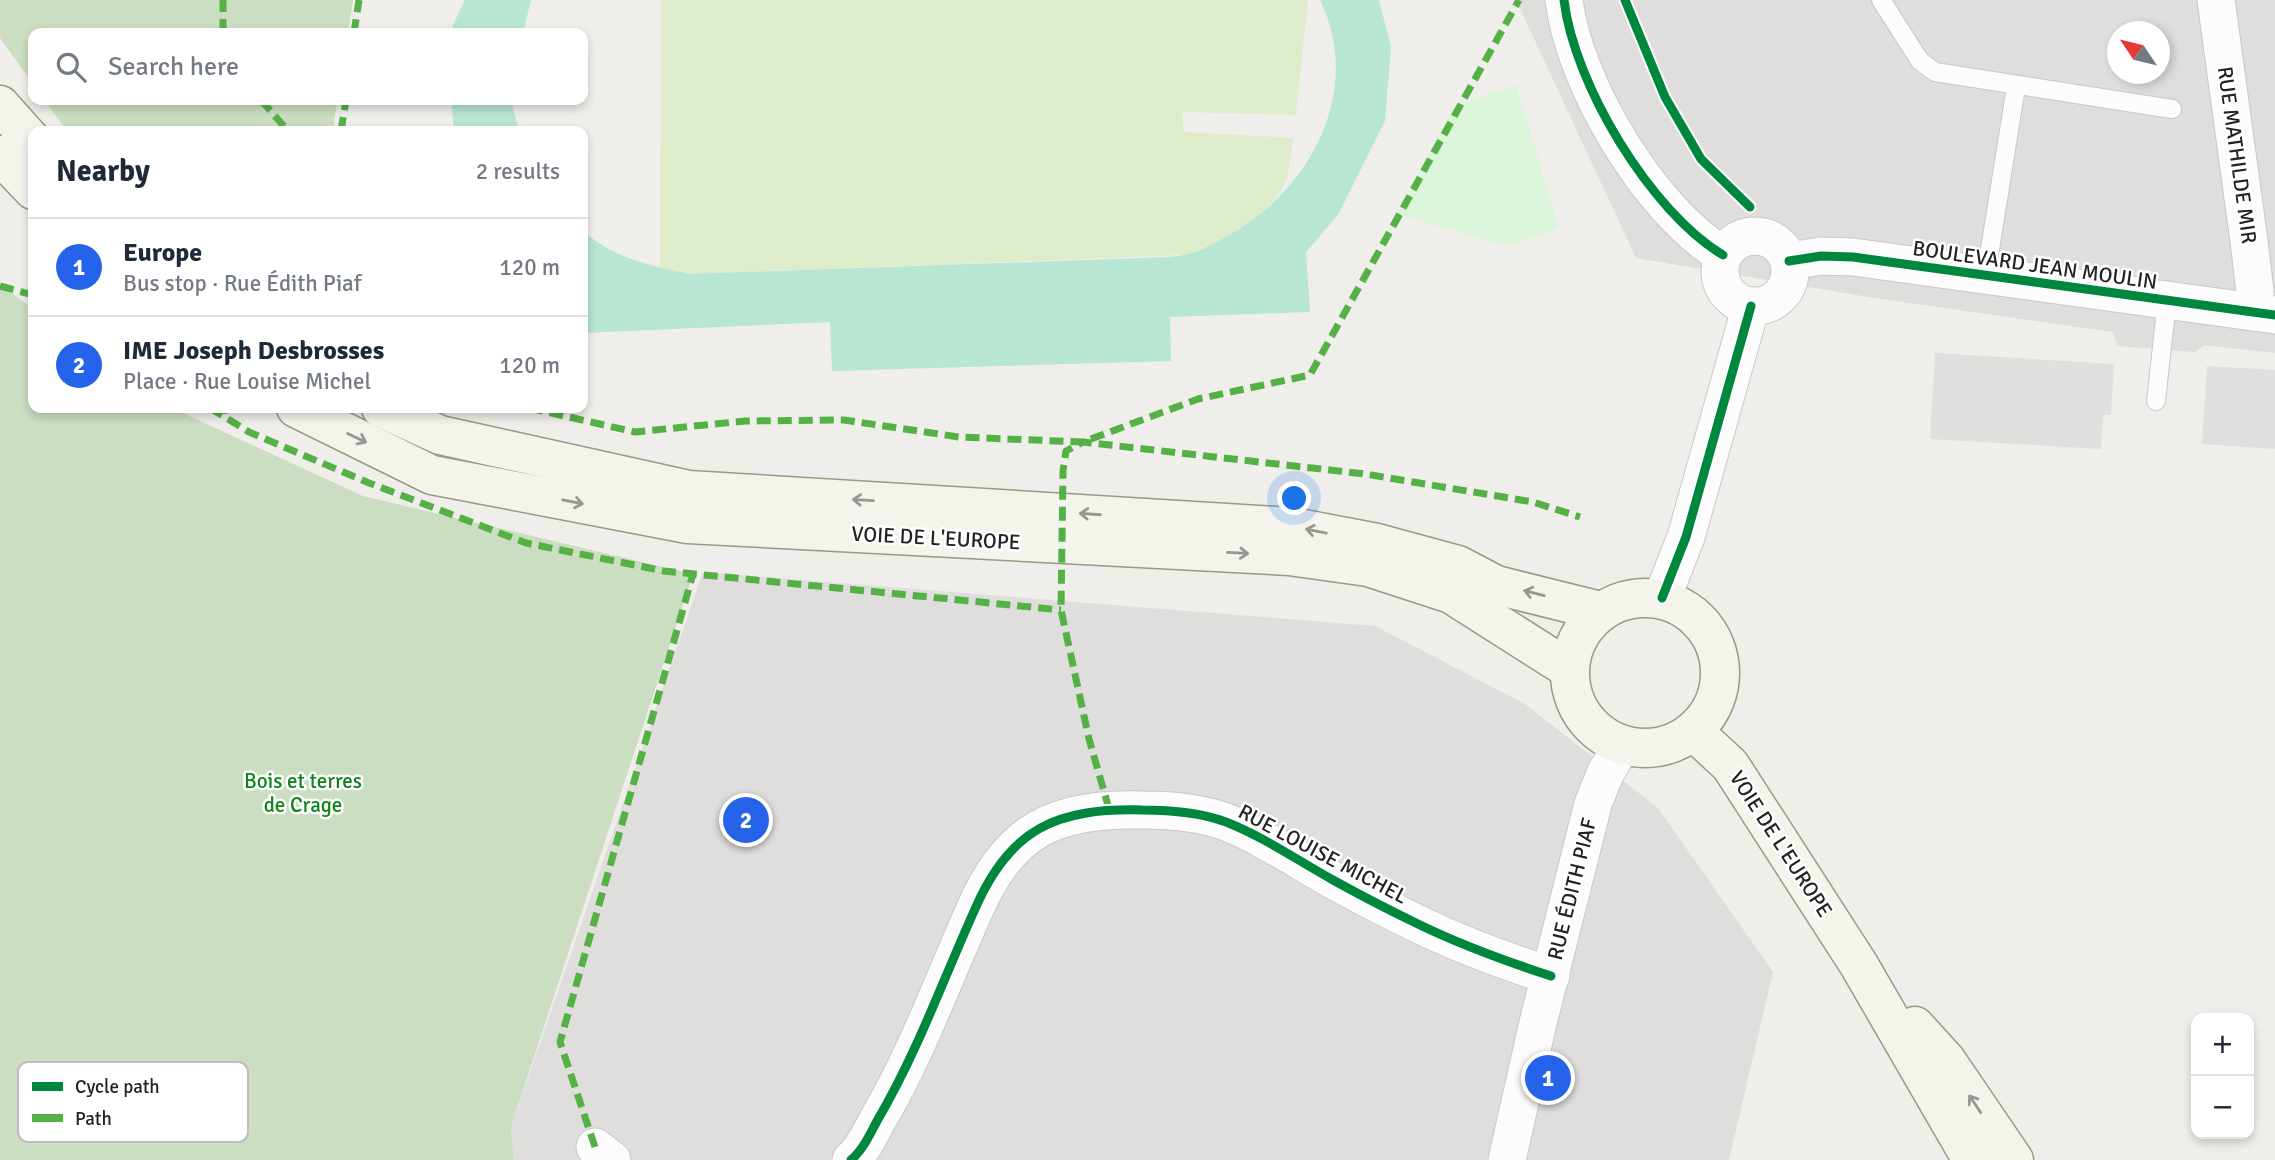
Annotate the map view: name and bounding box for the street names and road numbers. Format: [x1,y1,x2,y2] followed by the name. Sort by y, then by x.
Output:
[2212,65,2262,245] street label: RUE MATHILDE MIR
[1911,235,2159,295] street label: BOULEVARD JEAN MOULIN
[851,521,1021,555] street label: VOIE DE L'EUROPE
[1724,766,1838,922] street label: VOIE DE L'EUROPE
[1234,798,1412,910] street label: RUE LOUISE MICHEL
[1542,815,1602,963] street label: RUE ÉDITH PIAF

